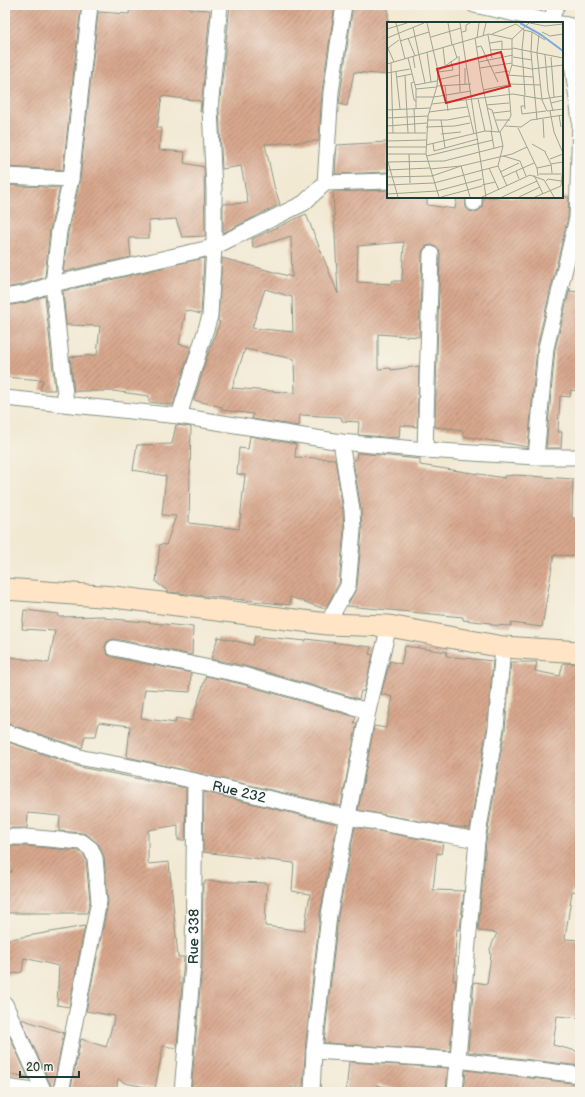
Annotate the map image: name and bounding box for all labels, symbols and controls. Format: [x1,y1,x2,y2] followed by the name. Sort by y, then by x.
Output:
[387,22,563,198] inset map
[211,777,269,806] street label: Rue 232
[184,909,202,964] street label: Rue 338
[20,1053,79,1079] scale bar
[26,1060,53,1075] text: 20 m

